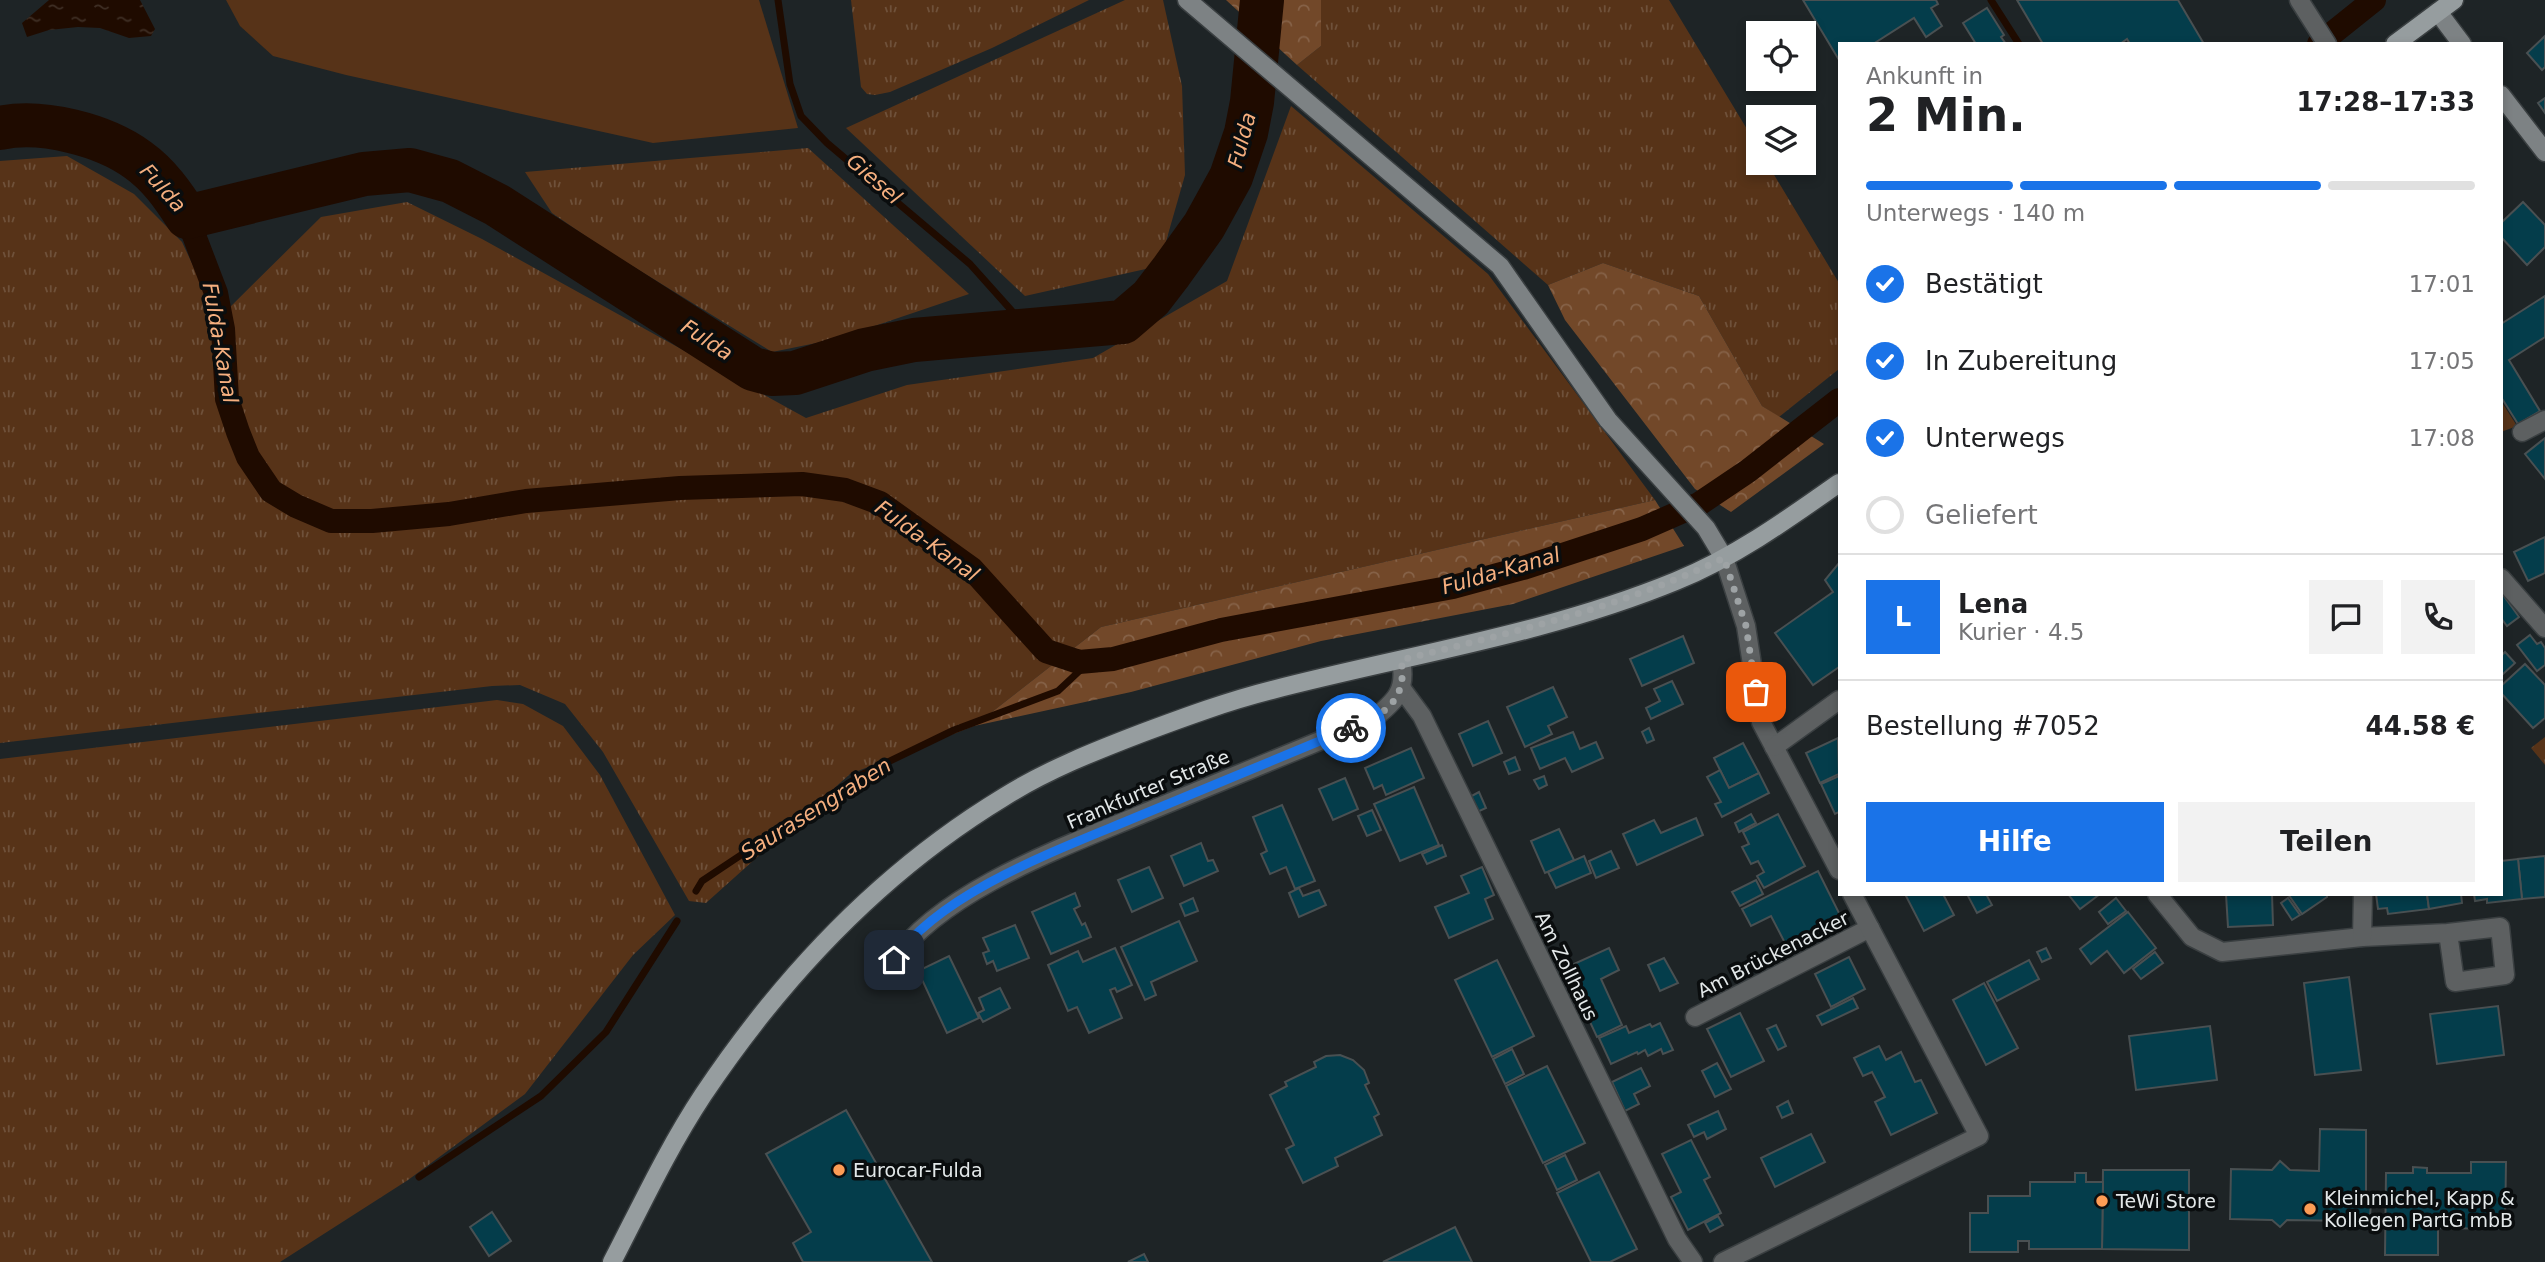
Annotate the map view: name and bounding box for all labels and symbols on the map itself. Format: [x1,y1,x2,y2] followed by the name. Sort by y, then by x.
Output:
[1223,110,1261,170] water label: Fulda
[842,149,906,209] water label: Giesel
[135,159,191,217] water label: Fulda
[198,281,242,405] water label: Fulda-Kanal
[677,315,737,365] water label: Fulda
[871,495,984,587] water label: Fulda-Kanal
[1439,543,1563,599] water label: Fulda-Kanal
[1726,662,1786,722] pin
[1316,693,1386,763] courier
[1064,745,1232,833] street label: Frankfurter Straße
[736,753,896,865] water label: Saurasengraben
[1694,906,1852,1002] street label: Am Brückenacker
[1531,908,1603,1024] street label: Am Zollhaus
[864,930,924,990] pin
[853,1159,983,1181] place label: Eurocar-Fulda
[831,1162,847,1178] marker: Eurocar-Fulda
[2324,1187,2515,1231] place label: Kleinmichel, Kapp & Kollegen PartG mbB
[2115,1190,2216,1212] place label: TeWi Store
[2094,1193,2110,1209] marker: TeWi Store
[2302,1201,2318,1217] marker: Kleinmichel, Kapp & Kollegen PartG mbB

